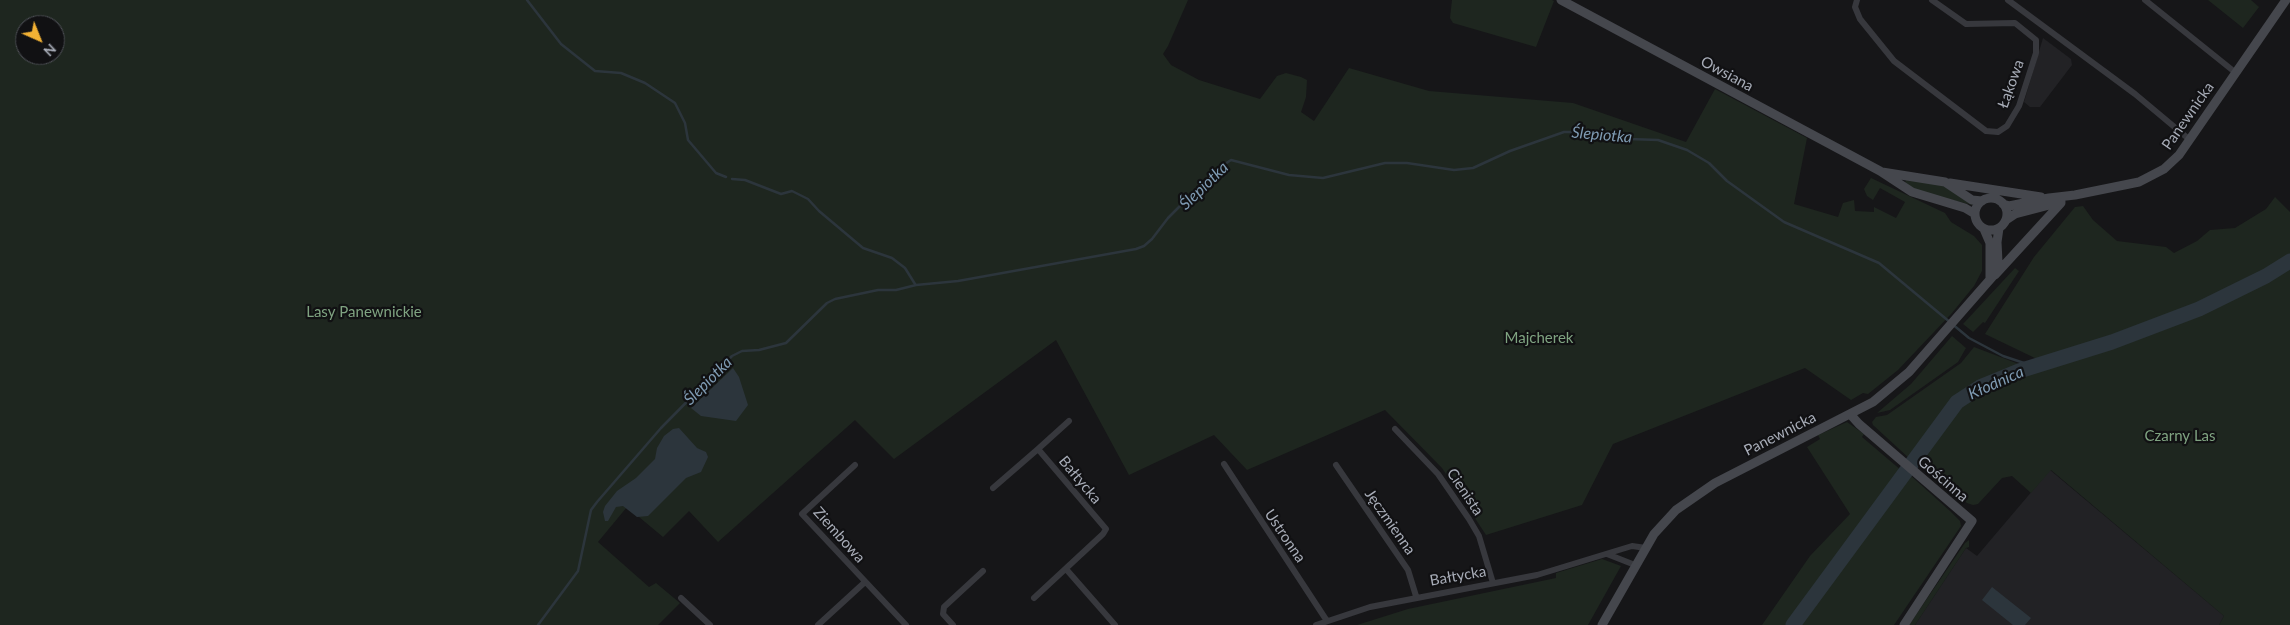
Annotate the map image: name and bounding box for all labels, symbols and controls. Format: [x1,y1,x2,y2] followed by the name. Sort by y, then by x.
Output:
[15,15,65,65] north arrow
[40,41,60,60] text: N
[1698,53,1756,95] street label: Owsiana
[1994,57,2028,111] street label: Łąkowa
[2158,79,2218,153] street label: Panewnicka
[1571,123,1633,147] water label: Ślepiotka
[1176,158,1232,214] water label: Ślepiotka
[306,303,422,321] park label: Lasy Panewnickie
[1505,329,1573,347] park label: Majcherek
[680,353,736,409] water label: Ślepiotka
[1965,362,2027,404] water label: Kłodnica
[1741,408,1819,460] street label: Panewnicka
[2144,427,2216,445] park label: Czarny Las
[1055,452,1105,508] street label: Bałtycka
[1914,452,1972,506] street label: Gościnna
[1443,465,1487,519] street label: Cienista
[1361,486,1419,558] street label: Jęczmienna
[809,503,869,567] street label: Ziembowa
[1261,506,1309,566] street label: Ustronna
[1428,562,1488,590] street label: Bałtycka

